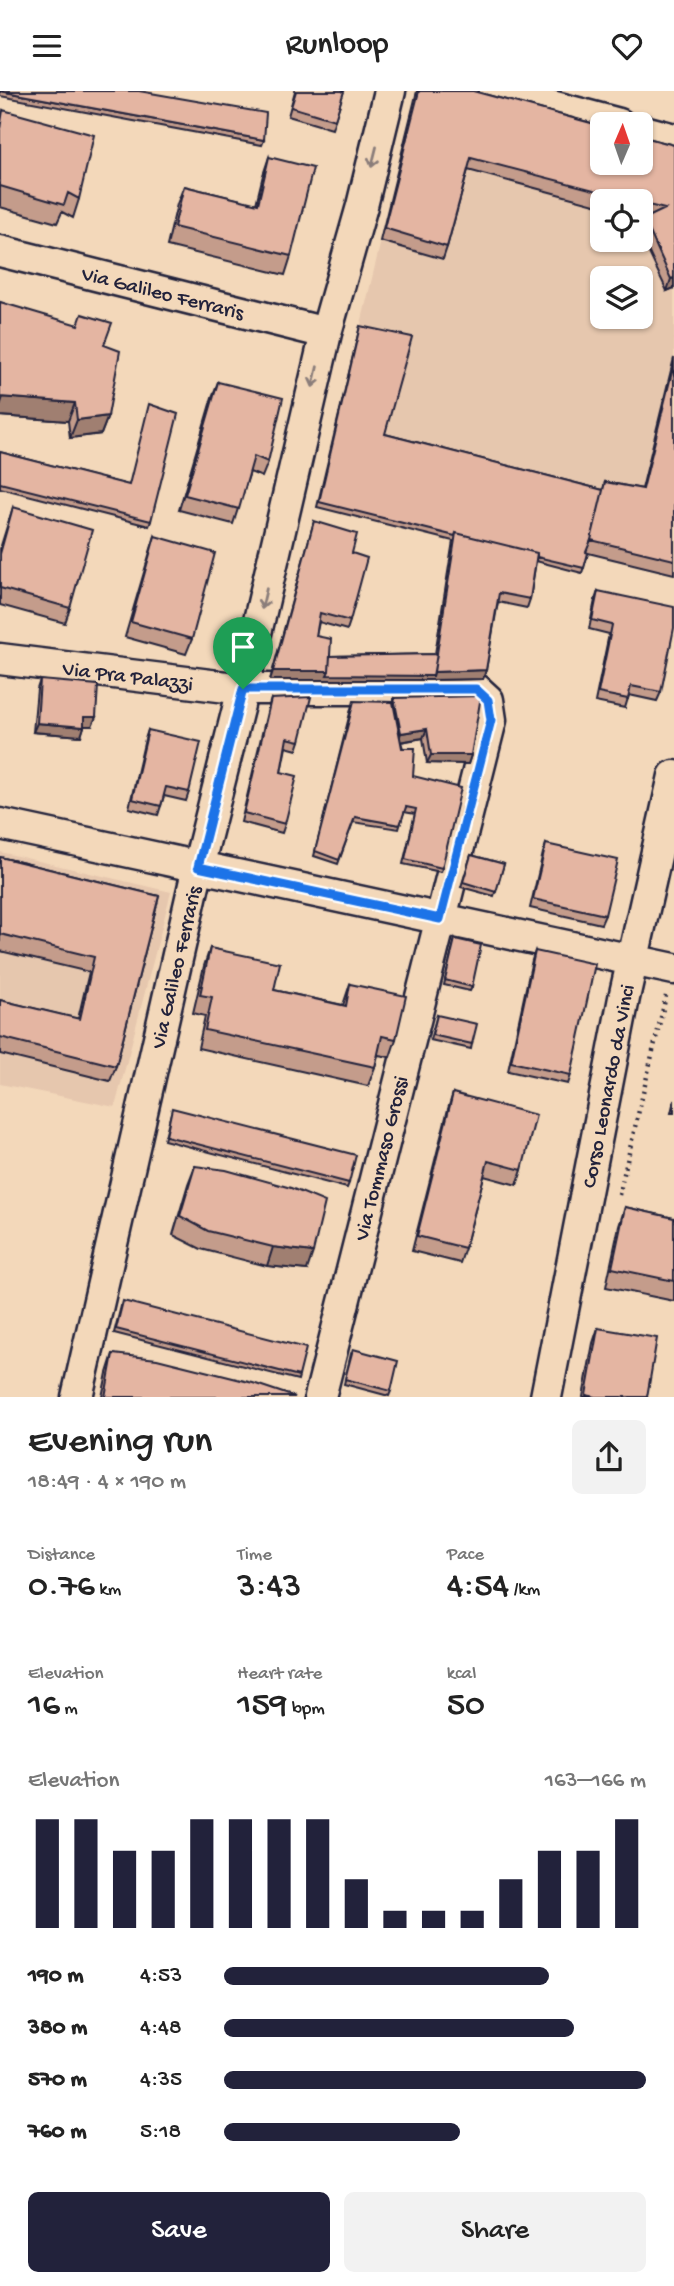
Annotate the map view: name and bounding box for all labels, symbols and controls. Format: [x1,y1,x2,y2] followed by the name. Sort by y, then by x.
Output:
[28,27,66,65] icon: menu
[286,27,389,65] text: Runloop
[608,27,646,65] icon: heart
[590,112,653,175] north arrow
[590,112,653,329] map controls
[367,145,380,168] one-way arrow
[590,189,653,252] button: locate
[78,263,247,328] street label: Via Galileo Ferraris
[590,266,653,329] button: layers
[308,365,322,388] one-way arrow
[257,587,270,610] one-way arrow
[213,617,273,689] pin
[224,628,262,666] icon: arrive
[60,658,194,699] street label: Via Pra Palazzi
[147,883,210,1053] street label: Via Galileo Ferraris
[578,983,642,1191] street label: Corso Leonardo da Vinci
[351,1074,416,1245] street label: Via Tommaso Grossi
[572,1420,646,1494] button: share
[28,1421,212,1465] text: Evening run
[28,1469,186,1496] text: 18:49 · 4 × 190 m
[28,1544,95,1567] text: Distance
[237,1544,272,1567] text: Time
[447,1544,484,1567] text: Pace
[28,1567,95,1608] text: 0.76
[237,1567,301,1608] text: 3:43
[447,1567,509,1608] text: 4:54
[95,1579,121,1602] text: km
[509,1579,540,1602] text: /km
[28,1663,104,1686] text: Elevation
[237,1663,322,1686] text: Heart rate
[447,1663,476,1686] text: kcal
[28,1686,60,1727] text: 16
[237,1686,287,1727] text: 159
[447,1686,485,1727] text: 50
[60,1698,78,1721] text: m
[287,1698,325,1721] text: bpm
[28,1768,119,1795] text: Elevation
[545,1768,646,1795] text: 163–166 m
[28,1963,84,1990] text: 190 m
[140,1963,182,1990] text: 4:53
[28,2015,87,2042] text: 380 m
[140,2015,182,2042] text: 4:48
[28,2067,87,2094] text: 570 m
[140,2067,182,2094] text: 4:35
[28,2119,86,2146] text: 760 m
[140,2119,181,2146] text: 5:18
[28,2192,330,2272] button: Save
[344,2192,646,2272] button: Share

